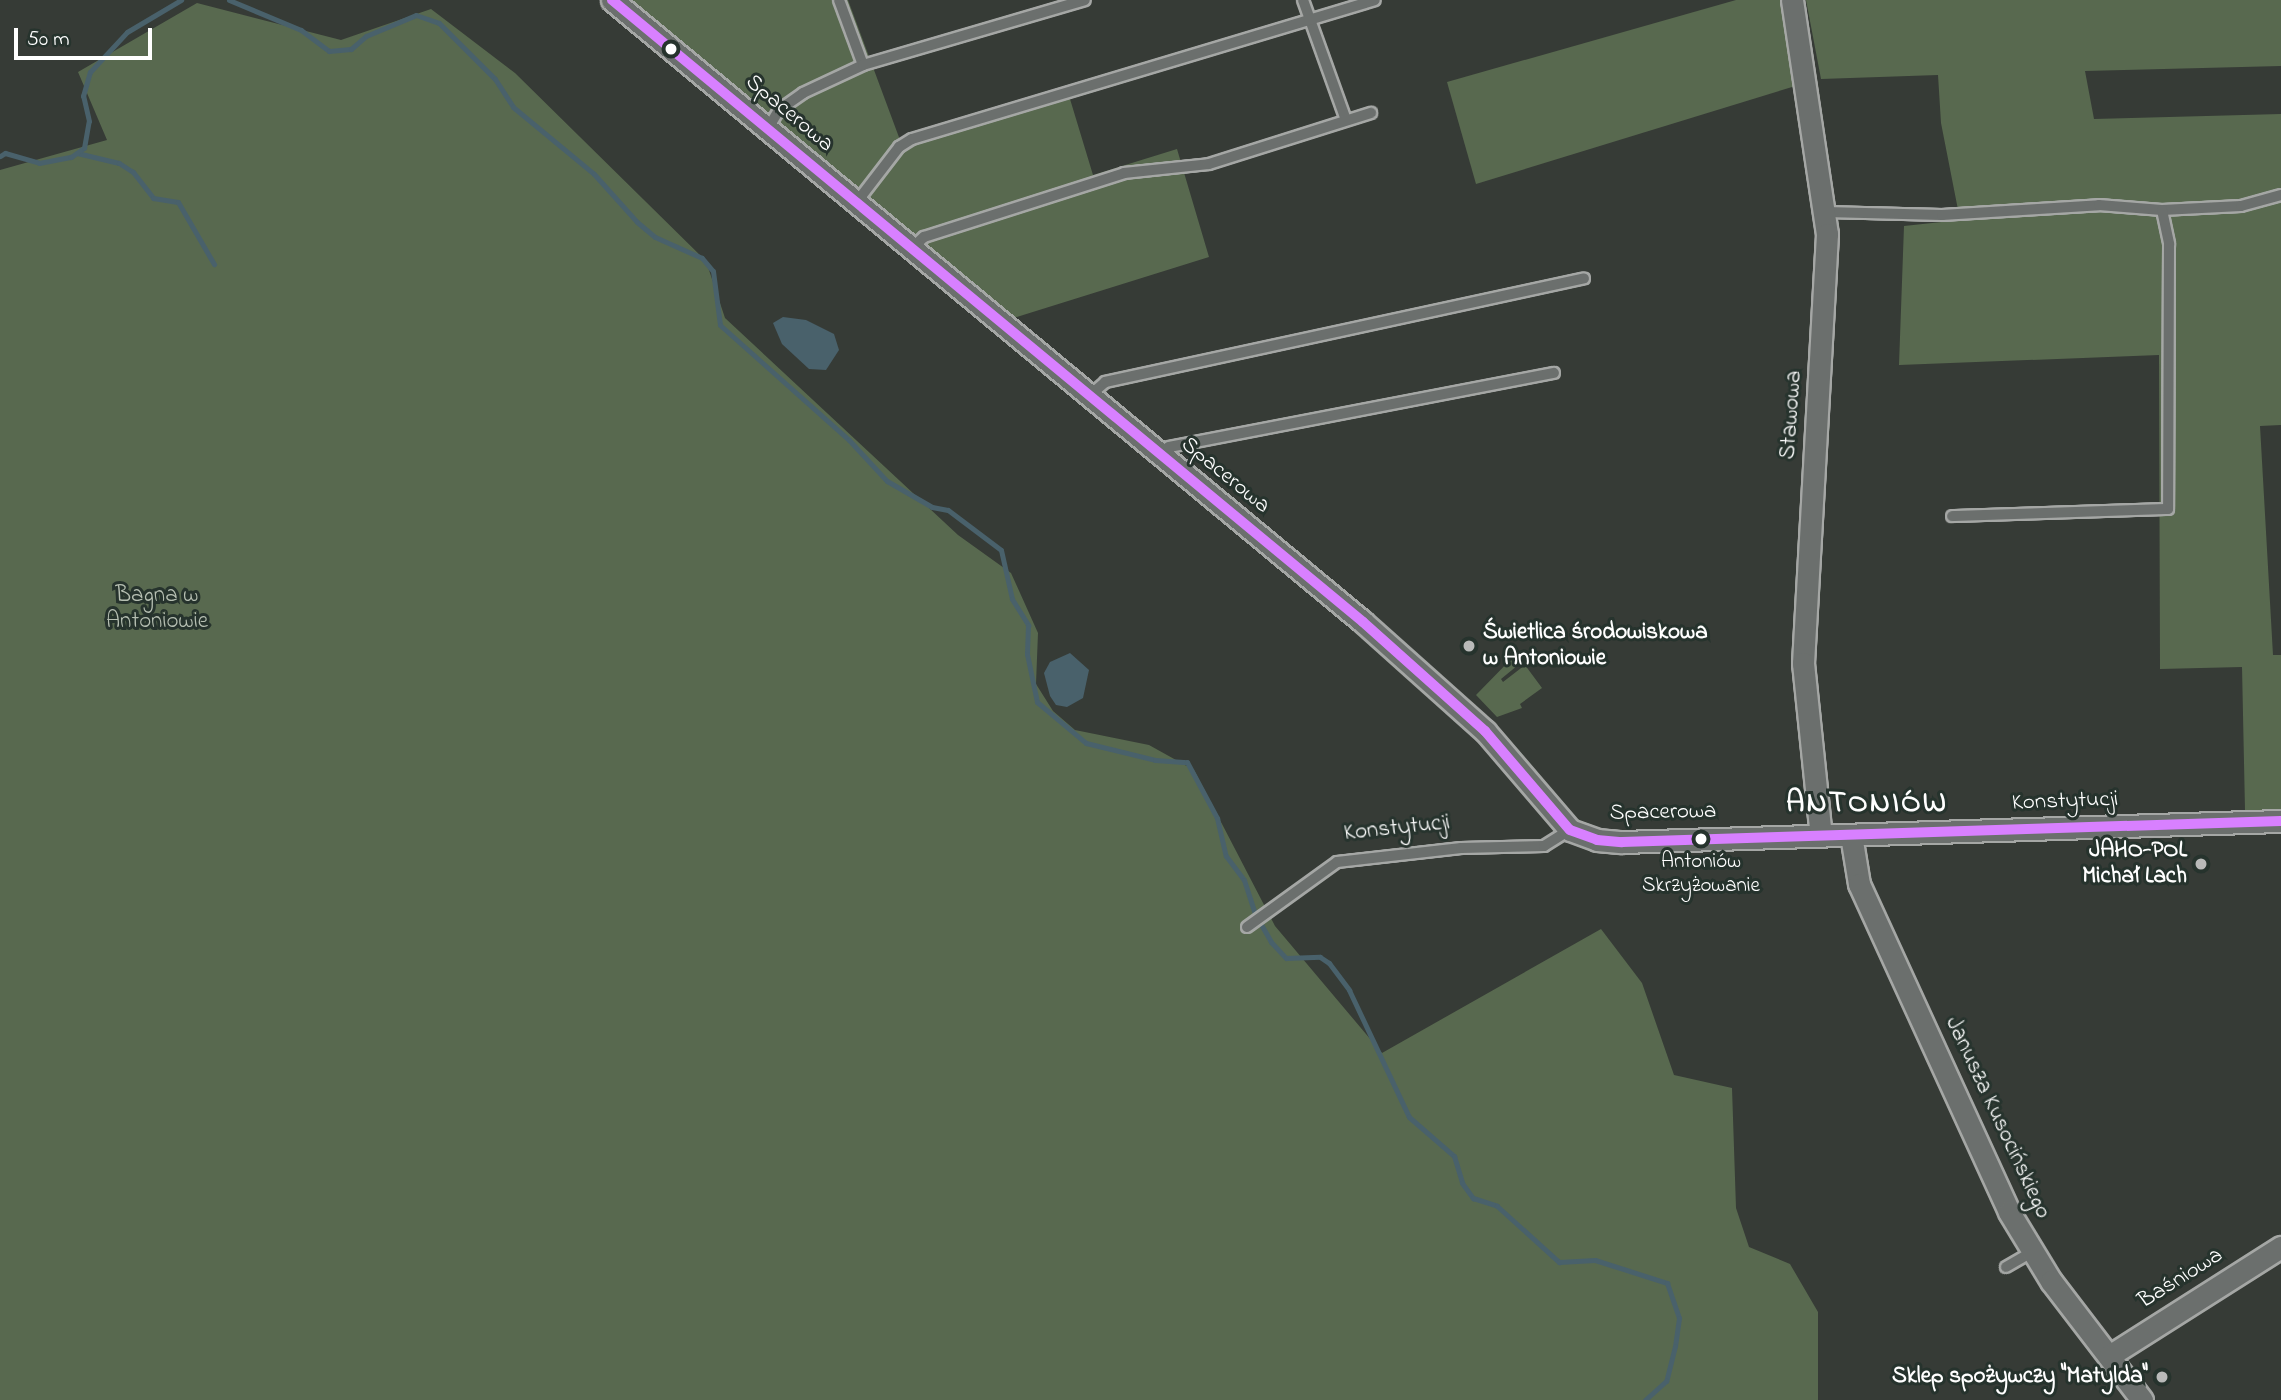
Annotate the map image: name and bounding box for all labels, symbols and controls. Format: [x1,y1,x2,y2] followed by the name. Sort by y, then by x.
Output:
[18,14,156,58] scale bar
[27,25,70,55] text: 50 m
[664,42,678,56] unlabelled marker
[739,69,839,159] street label: Spacerowa
[1775,370,1809,460] street label: Stawowa
[1175,432,1275,520] street label: Spacerowa
[106,582,208,636] park label: Bagna w Antoniowie
[1483,619,1708,673] place label: Świetlica środowiskowa w Antoniowie
[1461,638,1477,654] marker: Świetlica środowiskowa w Antoniowie
[1787,786,1947,822] district label: ANTONIÓW
[2011,786,2119,818] street label: Konstytucji
[1609,798,1717,828] street label: Spacerowa
[1343,810,1451,848] street label: Konstytucji
[1694,832,1708,846] marker: Antoniów Skrzyżowanie
[2082,837,2187,891] place label: JAHO-POL Michał Lach
[1642,849,1760,899] place label: Antoniów Skrzyżowanie
[2193,856,2209,872] marker: JAHO-POL Michał Lach
[1938,1013,2056,1223] street label: Janusza Kusocińskiego
[2134,1242,2228,1316] street label: Baśniowa
[1892,1363,2148,1391] place label: Sklep spożywczy "Matylda"
[2154,1369,2170,1385] marker: Sklep spożywczy "Matylda"

